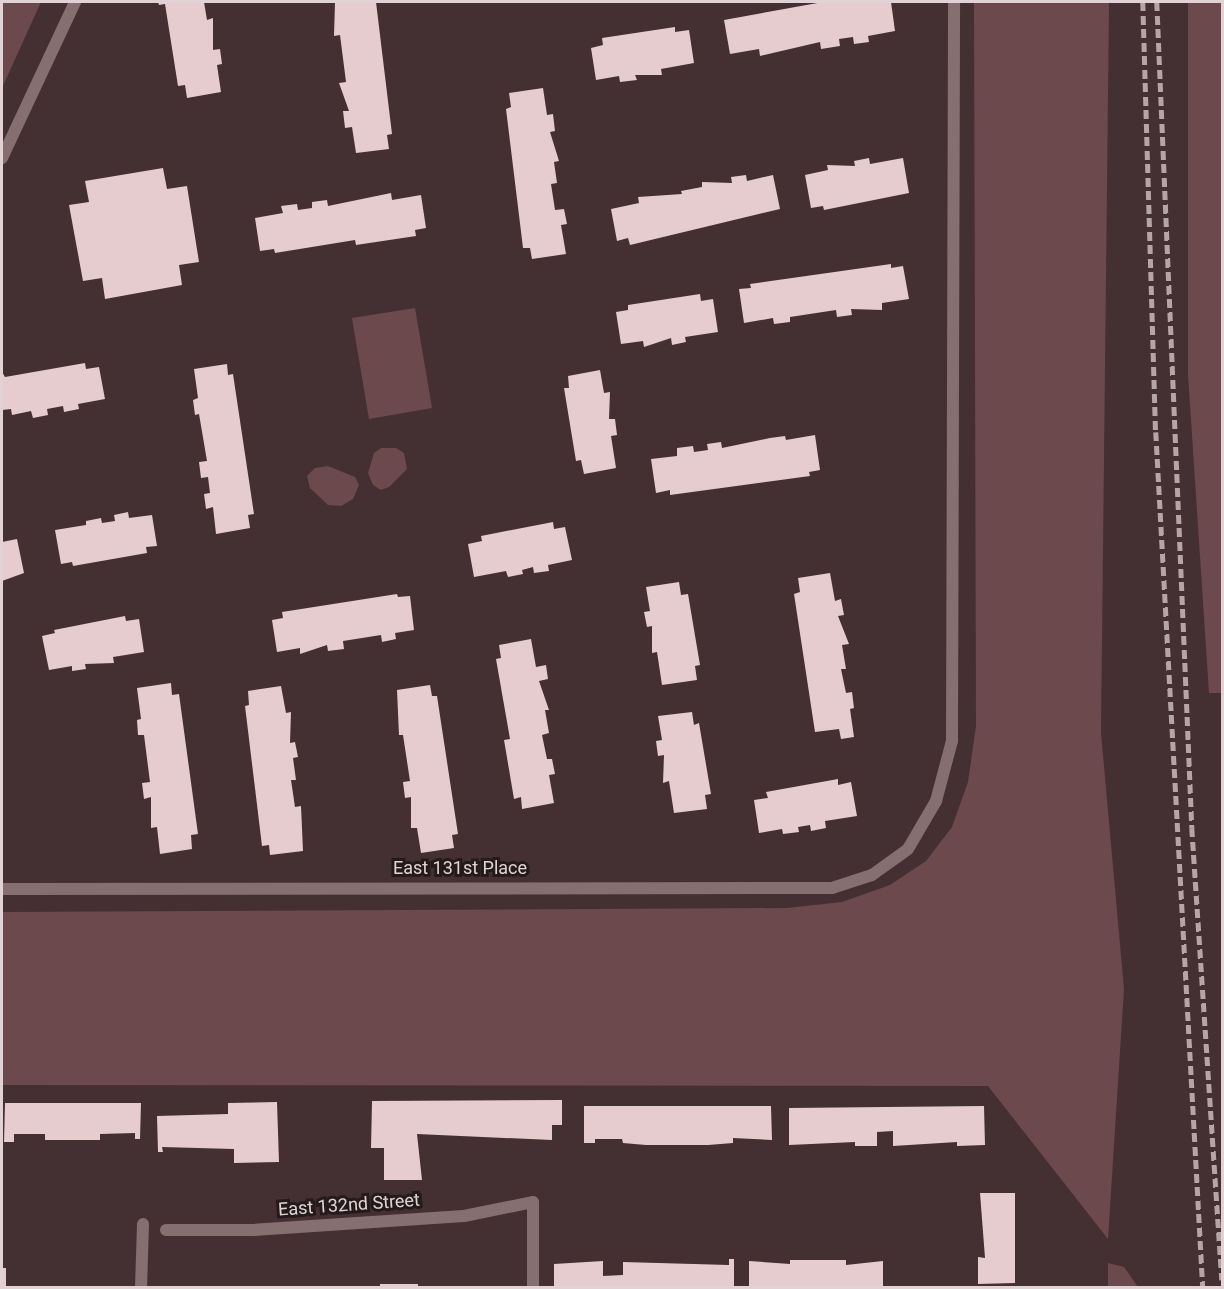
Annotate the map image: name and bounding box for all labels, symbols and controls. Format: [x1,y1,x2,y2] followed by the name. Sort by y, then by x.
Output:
[393,857,527,879] street label: East 131st Place
[277,1189,421,1221] street label: East 132nd Street

